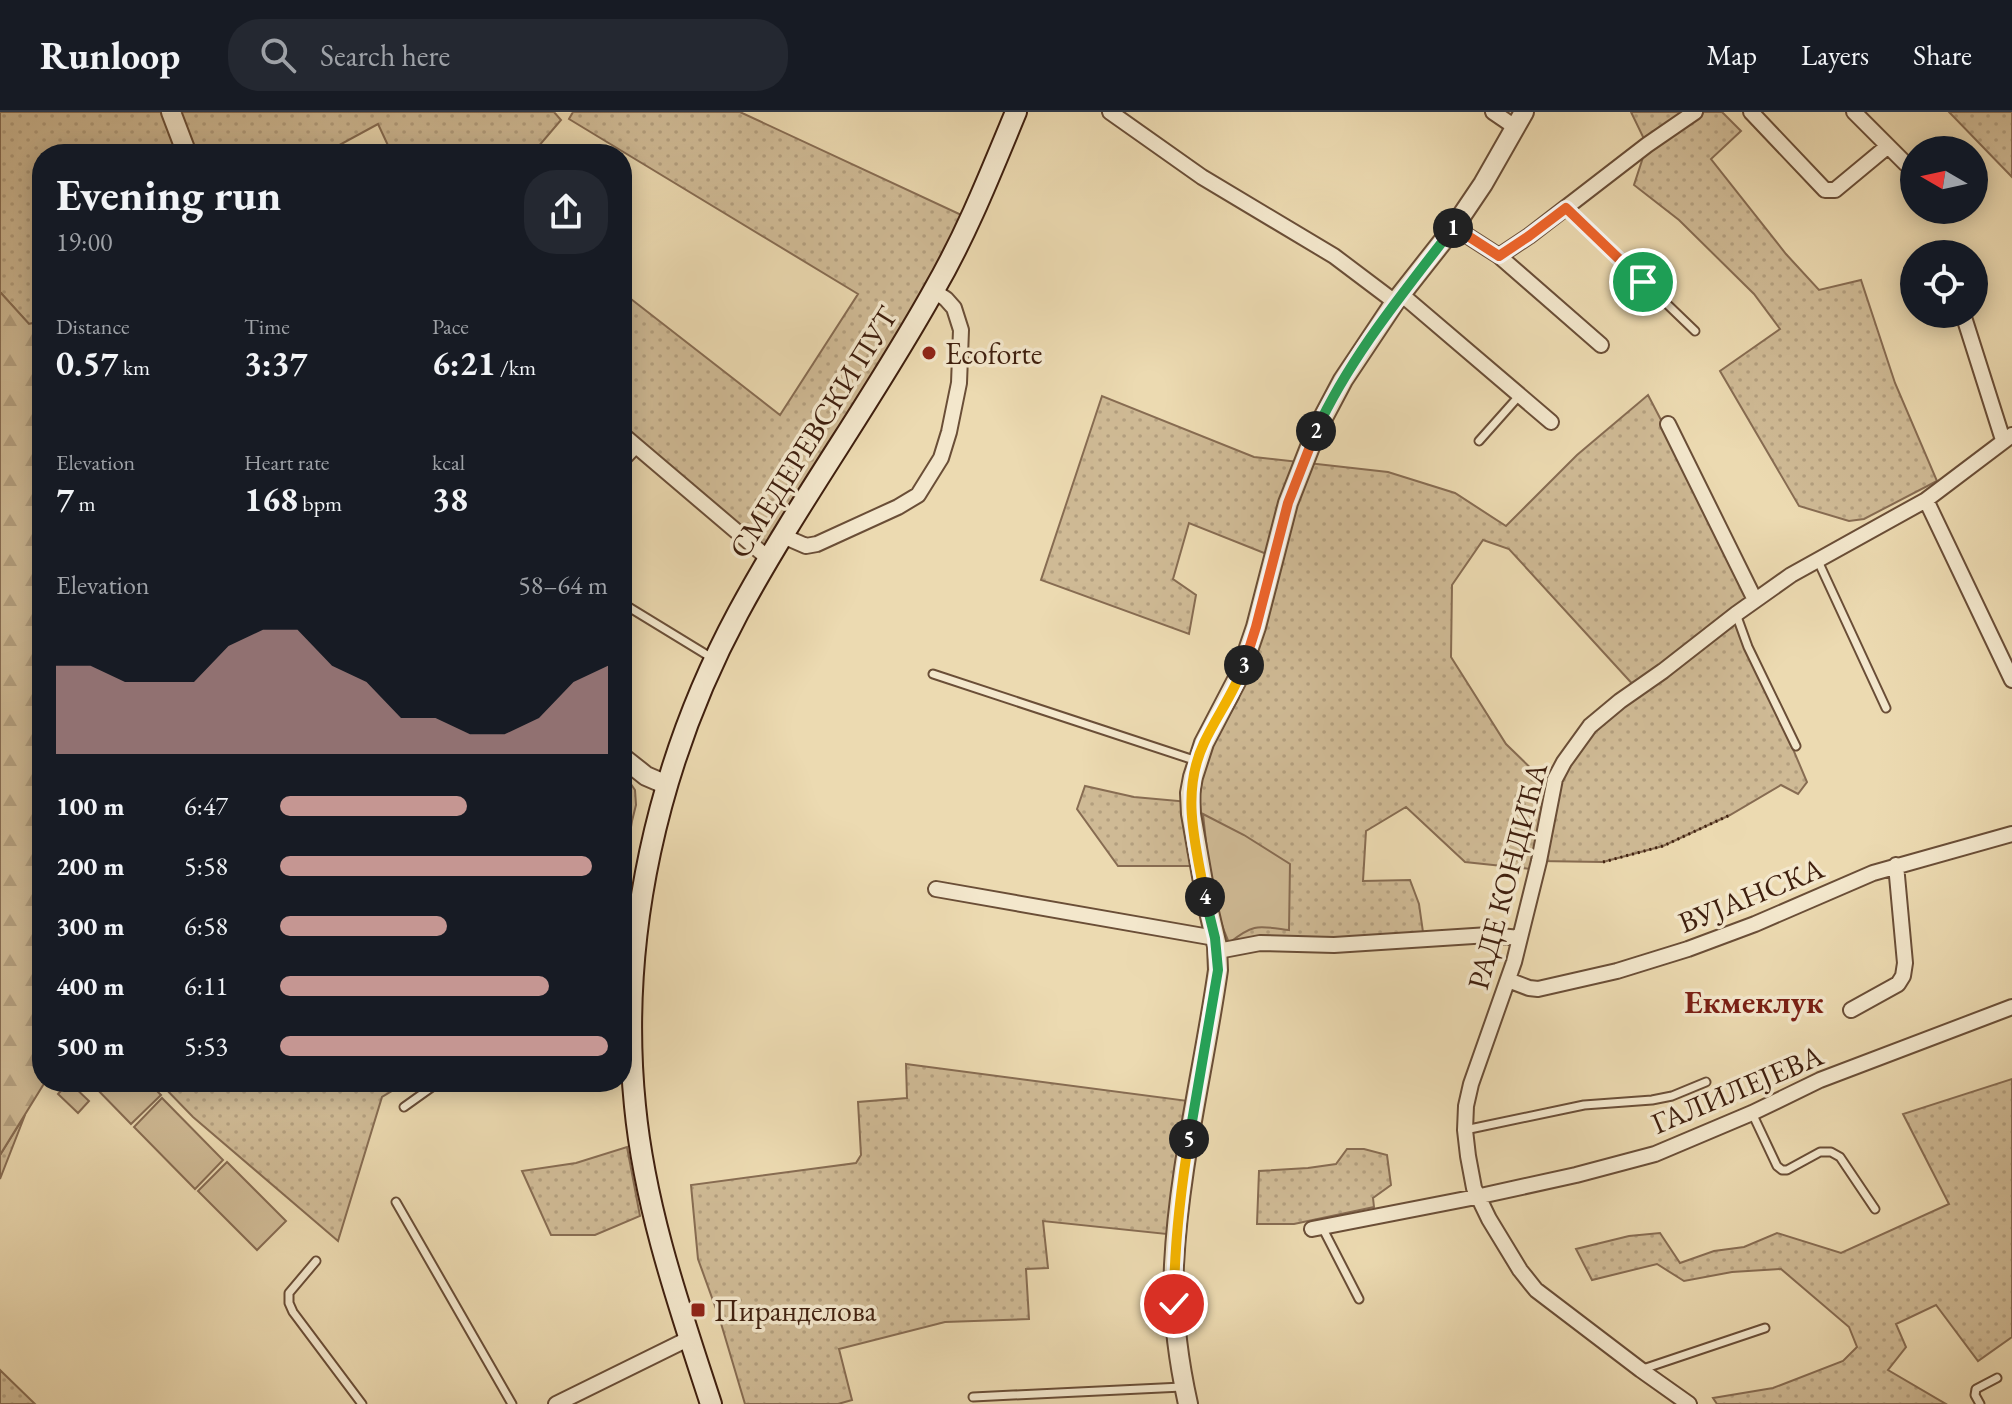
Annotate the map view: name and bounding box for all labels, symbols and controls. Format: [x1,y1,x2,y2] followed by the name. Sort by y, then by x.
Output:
[228,19,788,91] search box
[40,31,180,80] text: Runloop
[256,33,300,77] icon: search
[320,36,450,75] text: Search here
[1707,37,1757,73] text: Map
[1801,37,1869,73] text: Layers
[1913,37,1972,73] text: Share
[1900,136,1988,224] north arrow
[1900,136,1988,328] map controls
[56,166,281,223] text: Evening run
[524,170,608,254] button: share
[1433,208,1473,248] pin: 1
[1447,213,1459,242] text: 1
[56,225,112,259] text: 19:00
[1900,240,1988,328] button: locate
[1609,248,1677,316] pin
[1621,260,1665,304] icon: arrive
[720,298,907,565] street label: СМЕДЕРЕВСКИ ПУТ
[56,312,129,341] text: Distance
[244,312,290,341] text: Time
[432,312,469,341] text: Pace
[945,334,1042,373] place label: Ecoforte
[56,341,118,385] text: 0.57
[244,341,308,385] text: 3:37
[432,341,496,385] text: 6:21
[920,344,938,362] marker: Ecoforte
[118,353,150,382] text: km
[496,353,536,382] text: /km
[1296,411,1336,451] pin: 2
[1310,416,1322,445] text: 2
[56,448,135,477] text: Elevation
[244,448,329,477] text: Heart rate
[432,448,465,477] text: kcal
[56,477,74,521] text: 7
[244,477,298,521] text: 168
[432,477,468,521] text: 38
[74,489,96,518] text: m
[298,489,342,518] text: bpm
[56,568,150,602] text: Elevation
[518,568,608,602] text: 58–64 m
[1224,645,1264,685] pin: 3
[1238,650,1250,679] text: 3
[1458,758,1556,994] street label: РАДЕ КОНДИЋА
[56,789,124,823] text: 100 m
[184,789,228,823] text: 6:47
[1673,848,1830,942] street label: ВУЈАНСКА
[56,849,124,883] text: 200 m
[184,849,228,883] text: 5:58
[1185,877,1225,917] pin: 4
[1199,882,1211,911] text: 4
[56,909,124,943] text: 300 m
[184,909,228,943] text: 6:58
[56,969,124,1003] text: 400 m
[184,969,228,1003] text: 6:11
[1684,981,1824,1023] district label: Екмеклук
[56,1029,124,1063] text: 500 m
[184,1029,228,1063] text: 5:53
[1645,1035,1829,1143] street label: ГАЛИЛЕЈЕВА
[1169,1119,1209,1159] pin: 5
[1183,1124,1195,1153] text: 5
[1140,1270,1208,1338] pin
[1152,1282,1196,1326] icon: check
[714,1291,877,1330] place label: Пиранделова
[689,1301,707,1319] marker: Пиранделова

